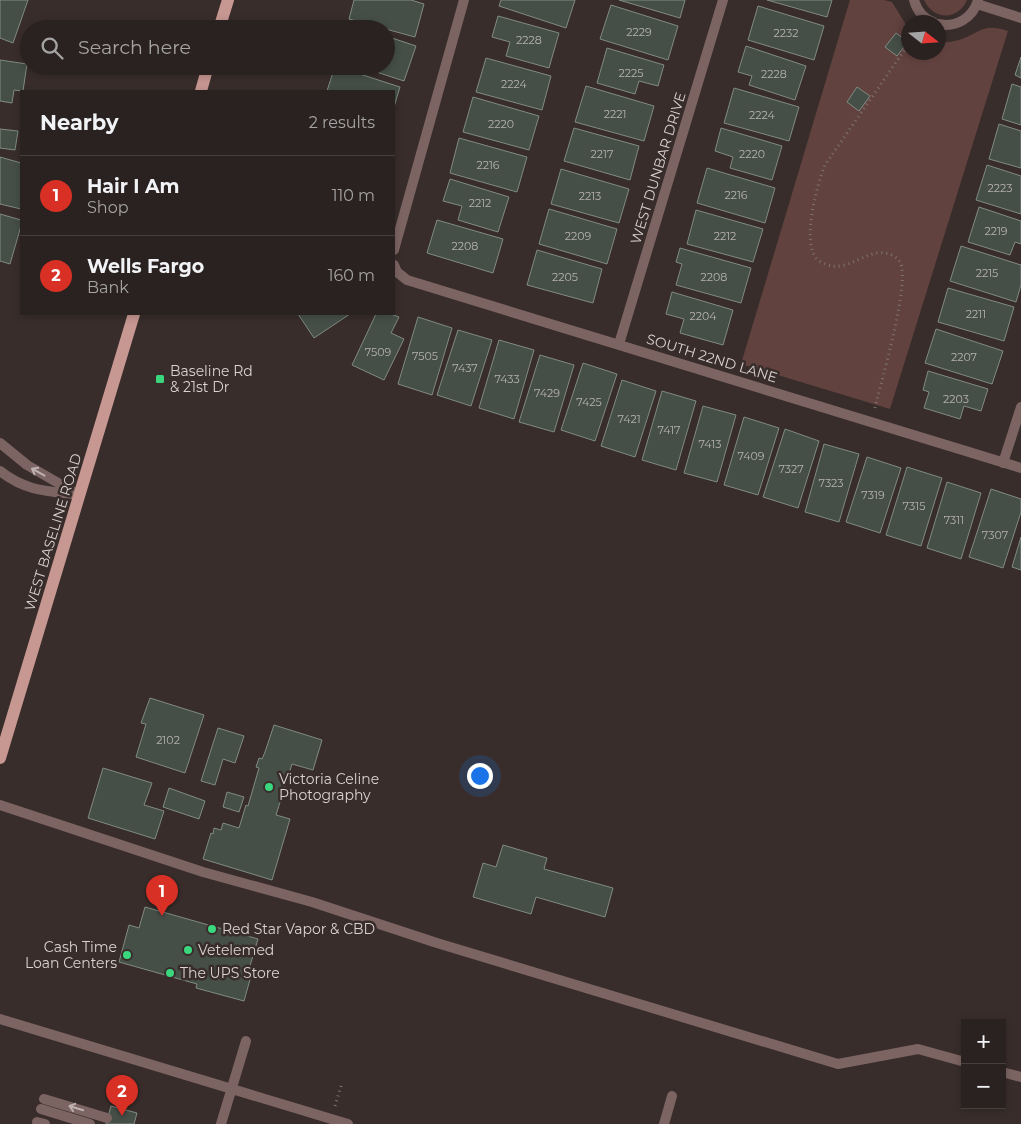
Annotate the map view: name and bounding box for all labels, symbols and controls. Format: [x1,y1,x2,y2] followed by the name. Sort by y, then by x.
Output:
[901,15,946,60] north arrow
[20,20,395,75] search box
[626,25,652,39] house number: 2229
[774,26,798,40] house number: 2232
[516,33,542,47] house number: 2228
[38,34,66,62] icon: search
[78,36,191,59] text: Search here
[619,66,643,80] house number: 2225
[761,67,787,81] house number: 2228
[501,77,528,91] house number: 2224
[626,90,690,246] street label: WEST DUNBAR DRIVE
[604,107,626,121] house number: 2221
[749,108,776,122] house number: 2224
[40,110,119,135] text: Nearby
[309,113,375,132] text: 2 results
[488,117,514,131] house number: 2220
[591,147,613,161] house number: 2217
[739,147,765,161] house number: 2220
[476,158,500,172] house number: 2216
[87,175,179,198] text: Hair I Am
[988,181,1012,195] house number: 2223
[53,186,59,205] text: 1
[332,186,375,205] text: 110 m
[724,188,748,202] house number: 2216
[579,189,601,203] house number: 2213
[469,196,491,210] house number: 2212
[87,198,129,217] text: Shop
[984,224,1008,238] house number: 2219
[565,229,592,243] house number: 2209
[714,229,736,243] house number: 2212
[452,239,478,253] house number: 2208
[87,255,204,278] text: Wells Fargo
[51,266,61,285] text: 2
[328,266,375,285] text: 160 m
[976,266,998,280] house number: 2215
[552,270,578,284] house number: 2205
[701,270,727,284] house number: 2208
[87,278,129,297] text: Bank
[966,307,986,321] house number: 2211
[689,309,717,323] house number: 2204
[644,330,780,386] street label: SOUTH 22ND LANE
[365,345,392,359] house number: 7509
[412,349,438,363] house number: 7505
[951,350,977,364] house number: 2207
[452,361,478,375] house number: 7437
[170,362,253,396] place label: Baseline Rd & 21st Dr
[494,372,520,386] house number: 7433
[154,373,166,385] marker: Baseline Rd & 21st Dr
[534,386,560,400] house number: 7429
[943,392,969,406] house number: 2203
[576,395,602,409] house number: 7425
[617,412,641,426] house number: 7421
[657,423,681,437] house number: 7417
[699,437,721,451] house number: 7413
[737,449,765,463] house number: 7409
[20,451,86,613] street label: WEST BASELINE ROAD
[778,462,804,476] house number: 7327
[31,466,46,476] one-way arrow
[819,476,843,490] house number: 7323
[861,488,885,502] house number: 7319
[903,499,925,513] house number: 7315
[944,513,964,527] house number: 7311
[982,528,1008,542] house number: 7307
[156,733,180,747] house number: 2102
[467,763,493,789] your location
[279,770,379,804] place label: Victoria Celine Photography
[263,781,275,793] marker: Victoria Celine Photography
[146,875,178,916] pin: 1
[222,920,375,938] place label: Red Star Vapor & CBD
[206,923,218,935] marker: Red Star Vapor & CBD
[25,938,117,972] place label: Cash Time Loan Centers
[198,941,274,959] place label: Vetelemed
[182,944,194,956] marker: Vetelemed
[121,949,133,961] marker: Cash Time Loan Centers
[180,964,280,982] place label: The UPS Store
[164,967,176,979] marker: The UPS Store
[961,1019,1006,1109] map controls
[961,1019,1006,1064] button: +
[961,1064,1006,1109] button: −
[106,1075,138,1116] pin: 2
[68,1103,84,1113] one-way arrow

